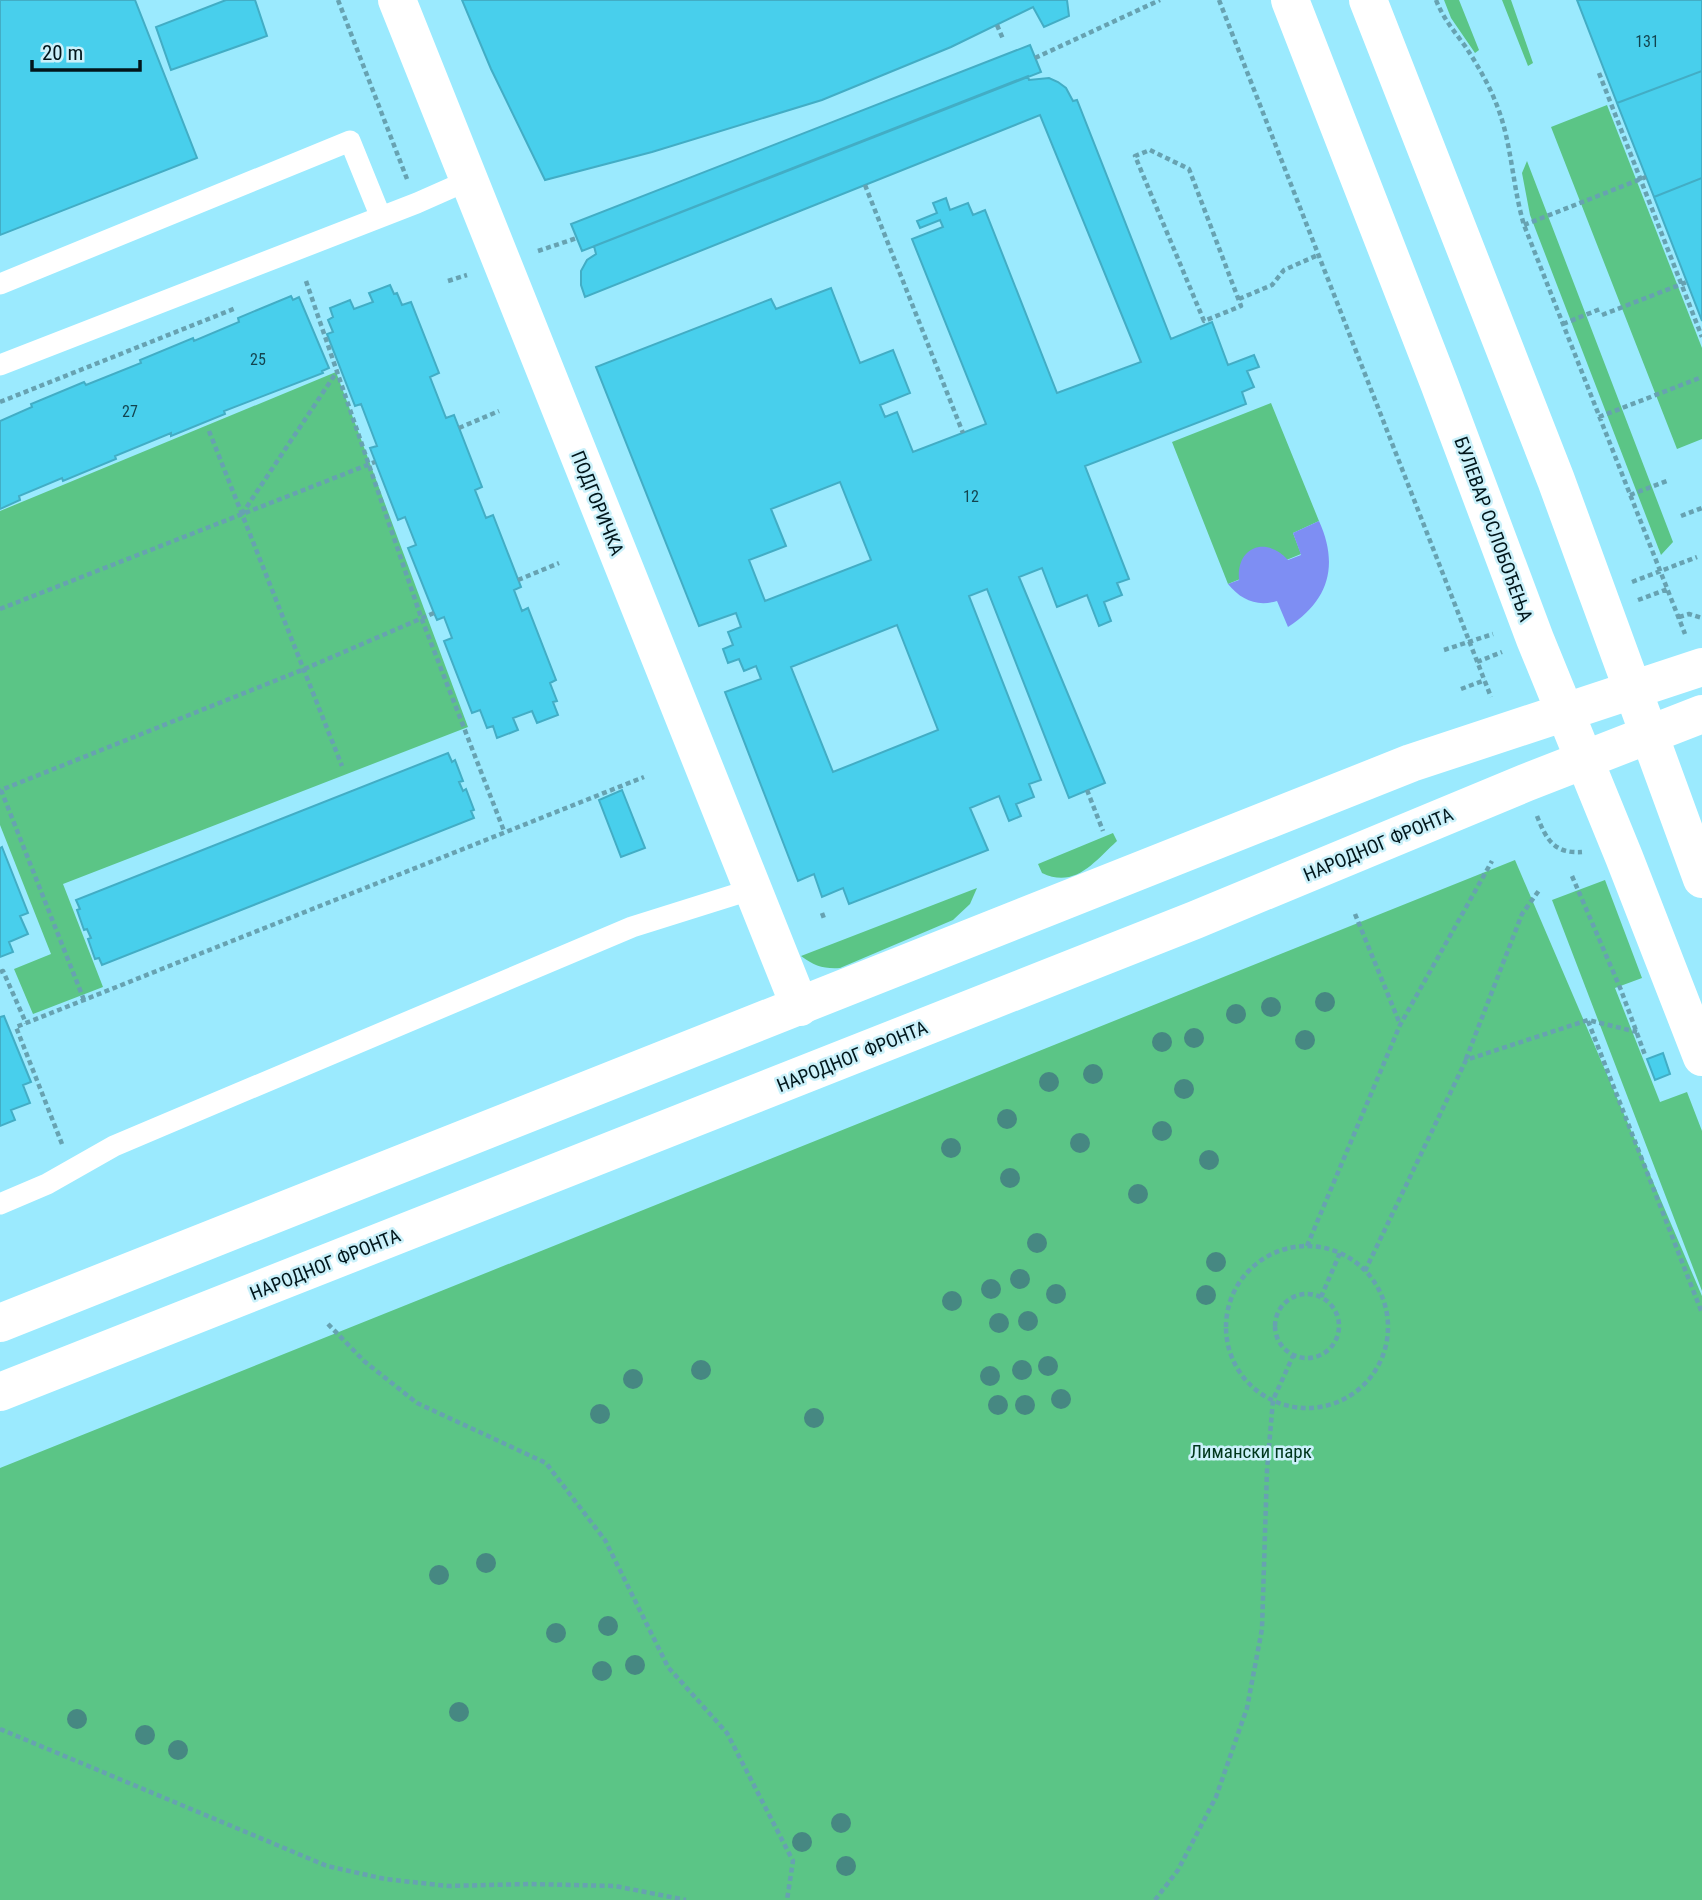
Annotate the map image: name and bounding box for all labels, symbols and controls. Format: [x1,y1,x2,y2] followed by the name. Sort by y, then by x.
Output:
[32,28,140,72] scale bar
[1635,32,1659,51] house number: 131
[42,41,83,65] text: 20 m
[250,350,266,369] house number: 25
[122,402,138,421] house number: 27
[1449,434,1538,625] street label: БУЛЕВАР ОСЛОБОЂЕЊА
[566,448,629,559] street label: ПОДГОРИЧКА
[963,487,979,506] house number: 12
[1300,803,1457,886] street label: НАРОДНОГ ФРОНТА
[774,1016,931,1097] street label: НАРОДНОГ ФРОНТА
[247,1224,404,1305] street label: НАРОДНОГ ФРОНТА
[1190,1440,1312,1463] park label: Лимански парк

